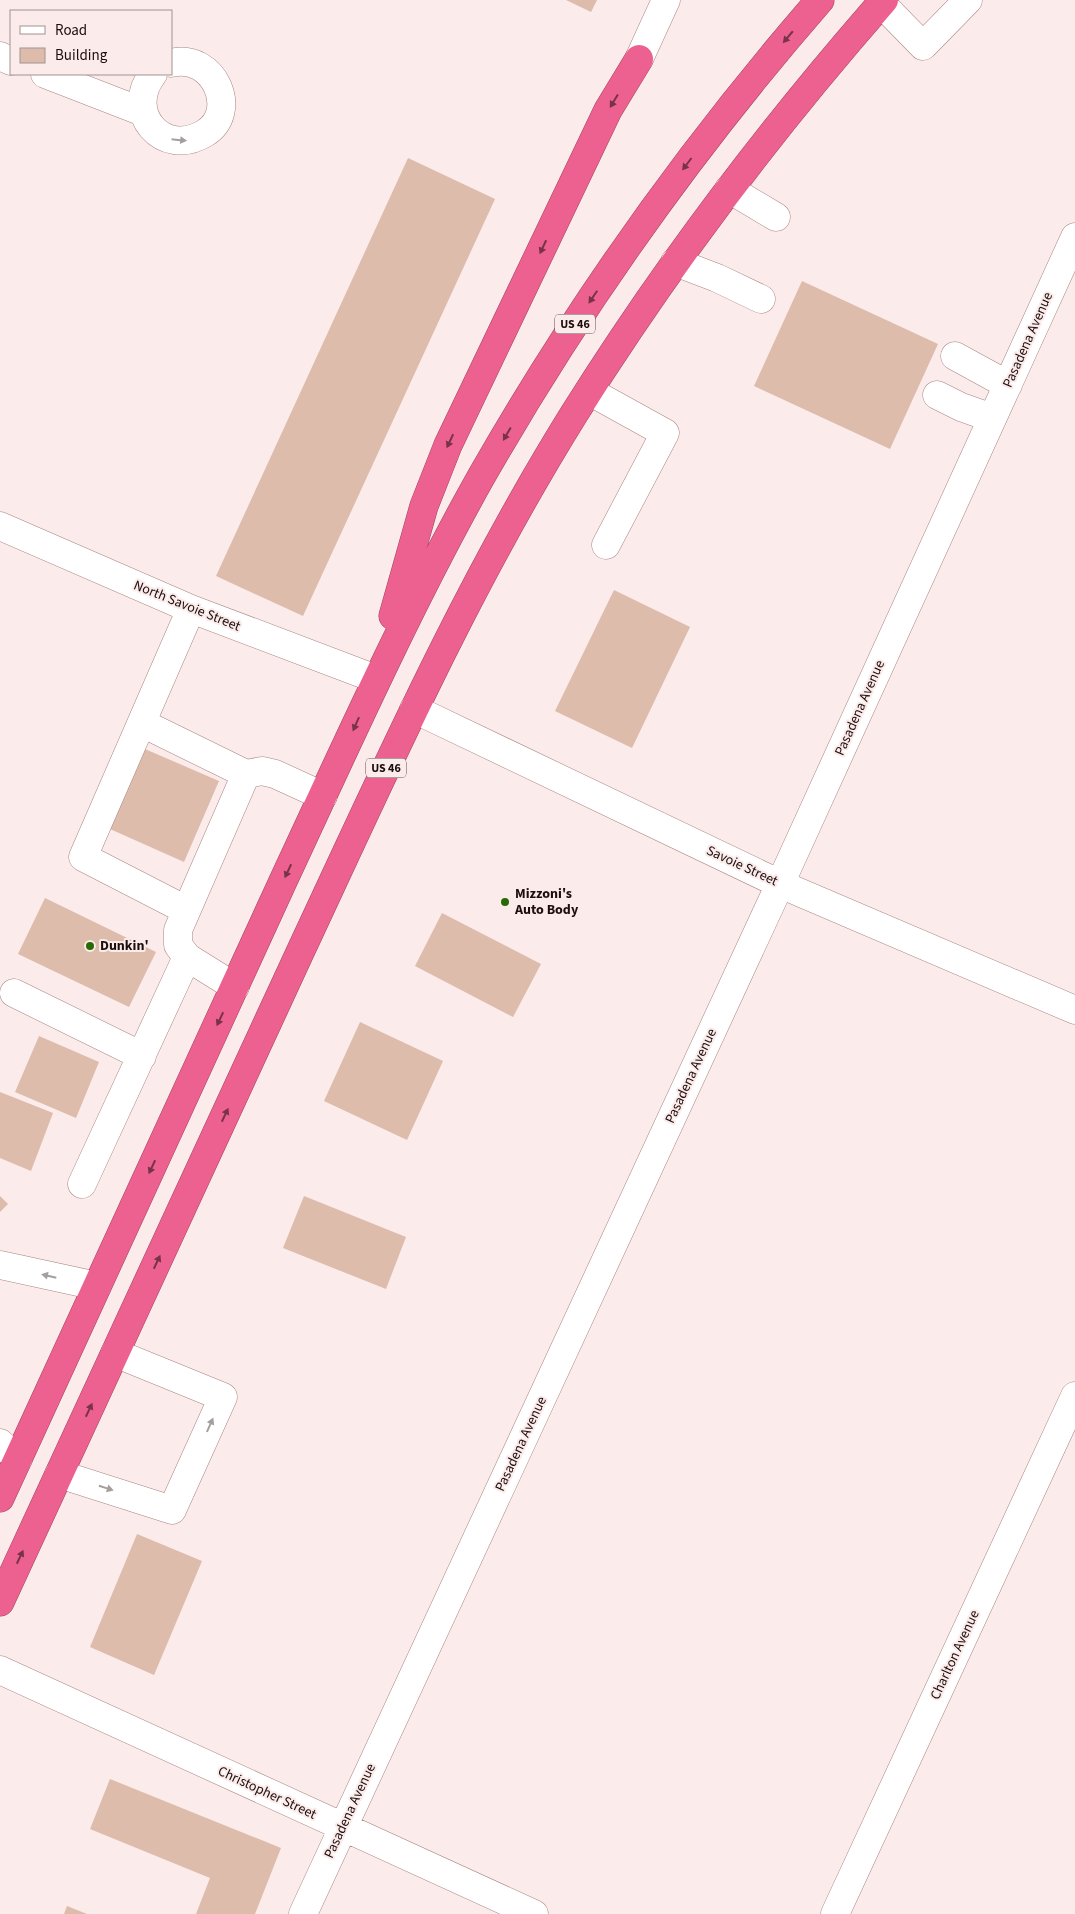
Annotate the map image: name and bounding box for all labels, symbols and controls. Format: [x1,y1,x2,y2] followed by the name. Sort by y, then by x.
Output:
[10,10,172,75] legend
[55,20,87,41] text: Road
[783,30,794,43] one-way arrow
[55,45,108,66] text: Building
[609,94,618,107] one-way arrow
[171,136,187,144] one-way arrow
[682,157,692,171] one-way arrow
[539,240,547,254] one-way arrow
[998,289,1058,391] street label: Pasadena Avenue
[588,290,598,303] one-way arrow
[555,314,595,334] road number: US 46
[502,428,511,441] one-way arrow
[446,434,454,448] one-way arrow
[131,575,244,637] street label: North Savoie Street
[830,657,890,759] street label: Pasadena Avenue
[352,717,360,731] one-way arrow
[366,758,406,778] road number: US 46
[703,841,781,891] street label: Savoie Street
[284,864,292,879] one-way arrow
[514,884,579,920] place label: Mizzoni's Auto Body
[499,896,511,908] marker: Mizzoni's Auto Body
[100,936,149,956] place label: Dunkin'
[84,940,96,952] marker: Dunkin'
[216,1012,224,1026] one-way arrow
[660,1025,722,1127] street label: Pasadena Avenue
[222,1108,230,1122] one-way arrow
[148,1160,156,1174] one-way arrow
[153,1255,161,1269] one-way arrow
[42,1272,57,1280] one-way arrow
[490,1393,552,1495] street label: Pasadena Avenue
[85,1403,93,1417] one-way arrow
[206,1418,214,1432] one-way arrow
[98,1485,113,1493] one-way arrow
[17,1550,25,1564] one-way arrow
[925,1607,985,1703] street label: Charlton Avenue
[319,1760,381,1862] street label: Pasadena Avenue
[214,1761,320,1825] street label: Christopher Street

